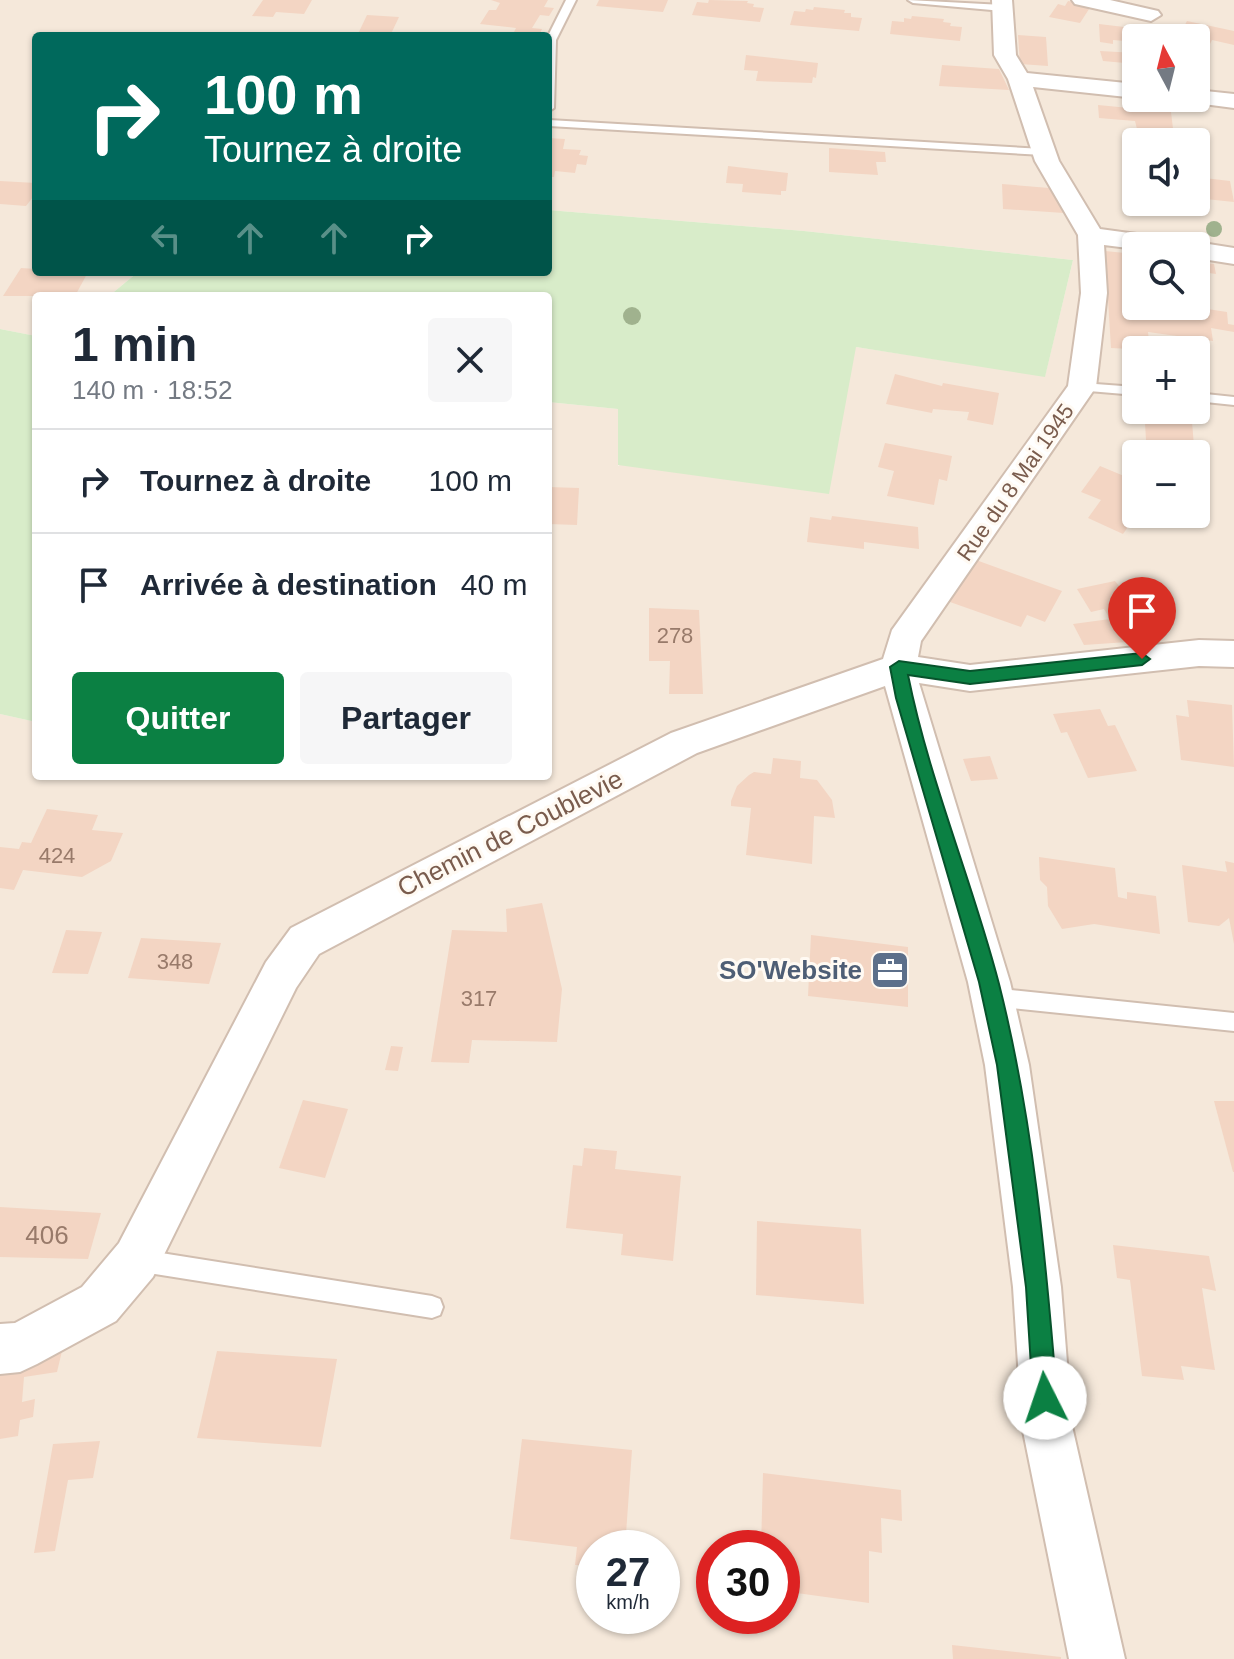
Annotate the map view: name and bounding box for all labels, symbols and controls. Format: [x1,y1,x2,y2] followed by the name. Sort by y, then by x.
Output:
[1122,24,1210,112] north arrow
[1122,24,1210,528] map controls
[204,63,363,126] text: 100 m
[72,64,176,168] icon: right
[1122,128,1210,216] button: sound
[204,129,462,170] text: Tournez à droite
[144,216,188,260] icon: left
[228,216,272,260] icon: ahead
[312,216,356,260] icon: ahead
[396,216,440,260] icon: right
[1122,232,1210,320] button: search
[72,318,197,371] text: 1 min
[428,318,512,402] button: close
[1122,336,1210,424] button: +
[72,375,232,405] text: 140 m · 18:52
[952,399,1079,566] street label: Rue du 8 Mai 1945
[1122,440,1210,528] button: −
[72,459,116,503] icon: right
[140,464,371,497] text: Tournez à droite
[429,464,512,497] text: 100 m
[72,563,116,607] icon: arrive
[140,568,437,601] text: Arrivée à destination
[461,568,527,601] text: 40 m
[1108,577,1176,659] pin
[1120,589,1164,633] icon: arrive
[657,623,693,648] house number: 278
[72,672,284,764] button: Quitter
[300,672,512,764] button: Partager
[392,763,628,903] street label: Chemin de Coublevie
[39,843,75,868] house number: 424
[157,949,193,974] house number: 348
[869,949,911,991] office icon: SO'Website
[719,955,862,985] place label: SO'Website
[461,986,497,1011] house number: 317
[25,1220,69,1250] house number: 406
[1003,1356,1087,1440] position arrow
[696,1530,800,1634] speed limit sign: 30
[606,1550,650,1594] text: 27
[606,1591,650,1613] text: km/h

